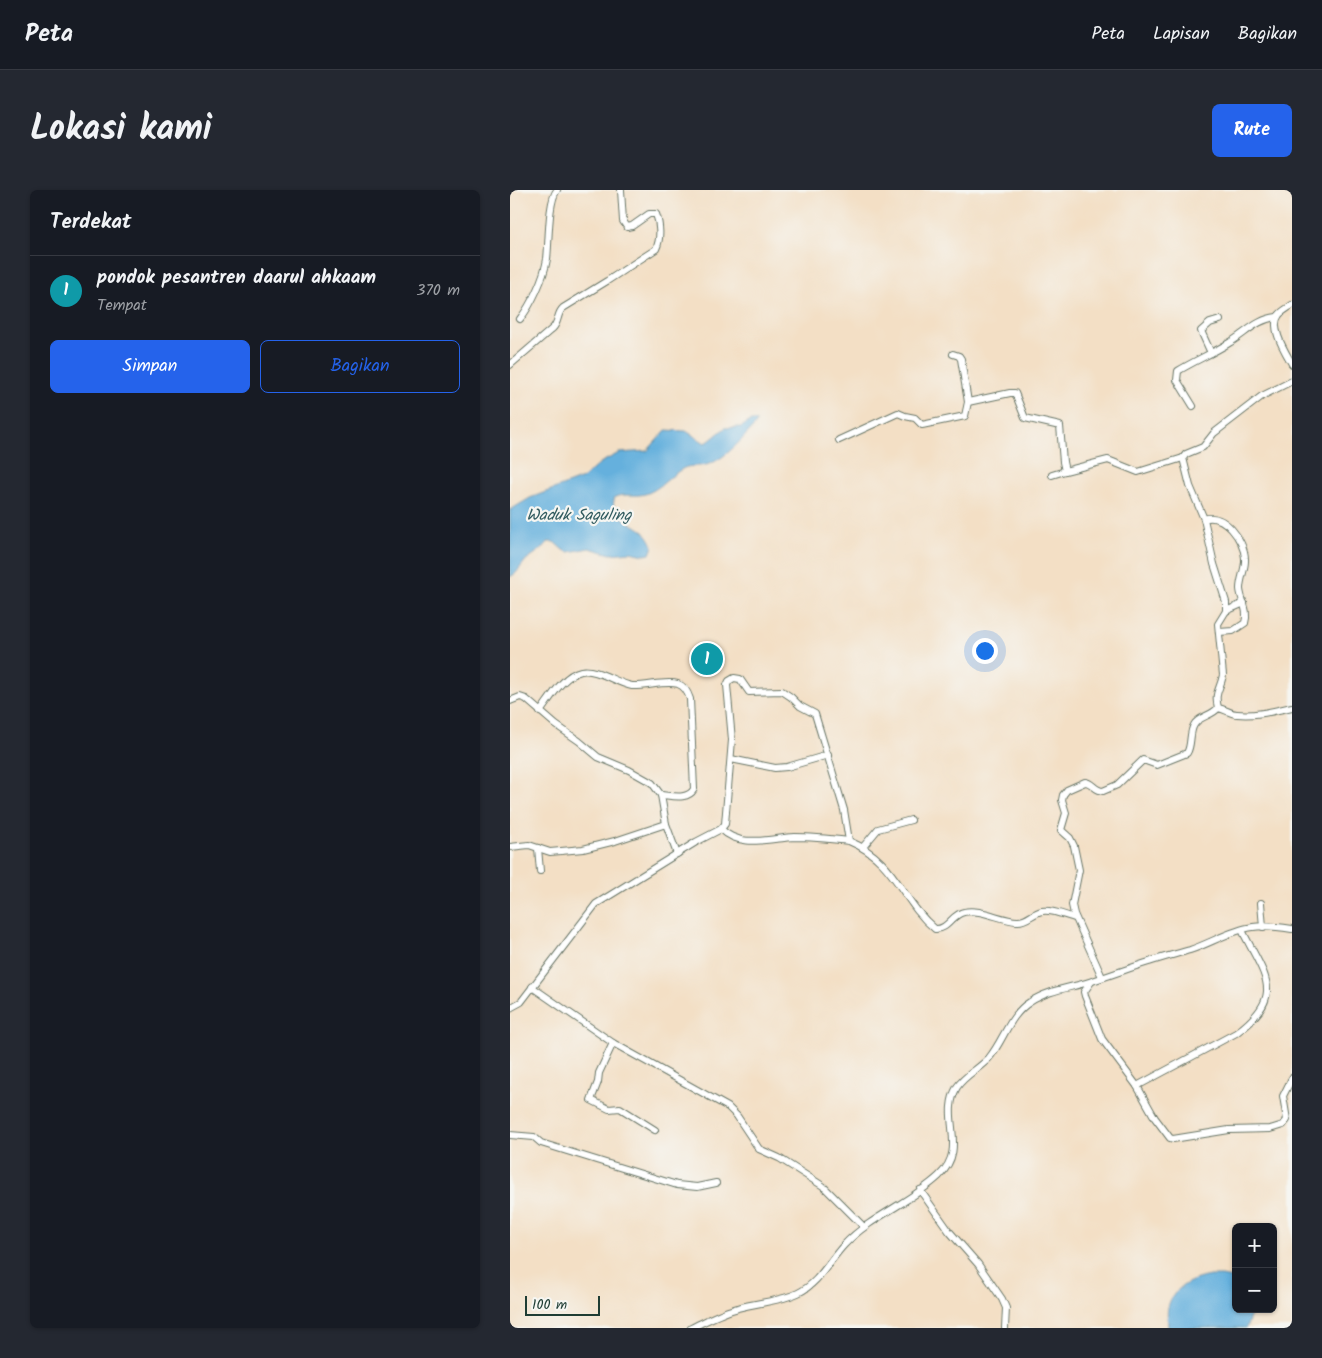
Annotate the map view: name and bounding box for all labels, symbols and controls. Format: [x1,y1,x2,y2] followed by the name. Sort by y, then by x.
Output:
[25,15,73,54] text: Peta
[1092,20,1125,49] text: Peta
[1153,20,1210,49] text: Lapisan
[1238,20,1297,49] text: Bagikan
[30,102,212,158] text: Lokasi kami
[1212,104,1292,157] button: Rute
[50,206,131,239] text: Terdekat
[97,263,376,293] text: pondok pesantren daarul ahkaam
[64,278,68,303] text: 1
[416,278,460,303] text: 370 m
[97,293,147,318] text: Tempat
[50,340,250,393] button: Simpan
[260,340,460,393] button: Bagikan
[527,503,633,528] water label: Waduk Saguling
[972,638,998,664] your location
[691,640,723,678] pin: 1
[1232,1223,1277,1313] map controls
[1232,1223,1277,1268] button: +
[1232,1268,1277,1313] button: −
[525,1293,600,1316] scale bar
[532,1294,567,1316] text: 100 m

